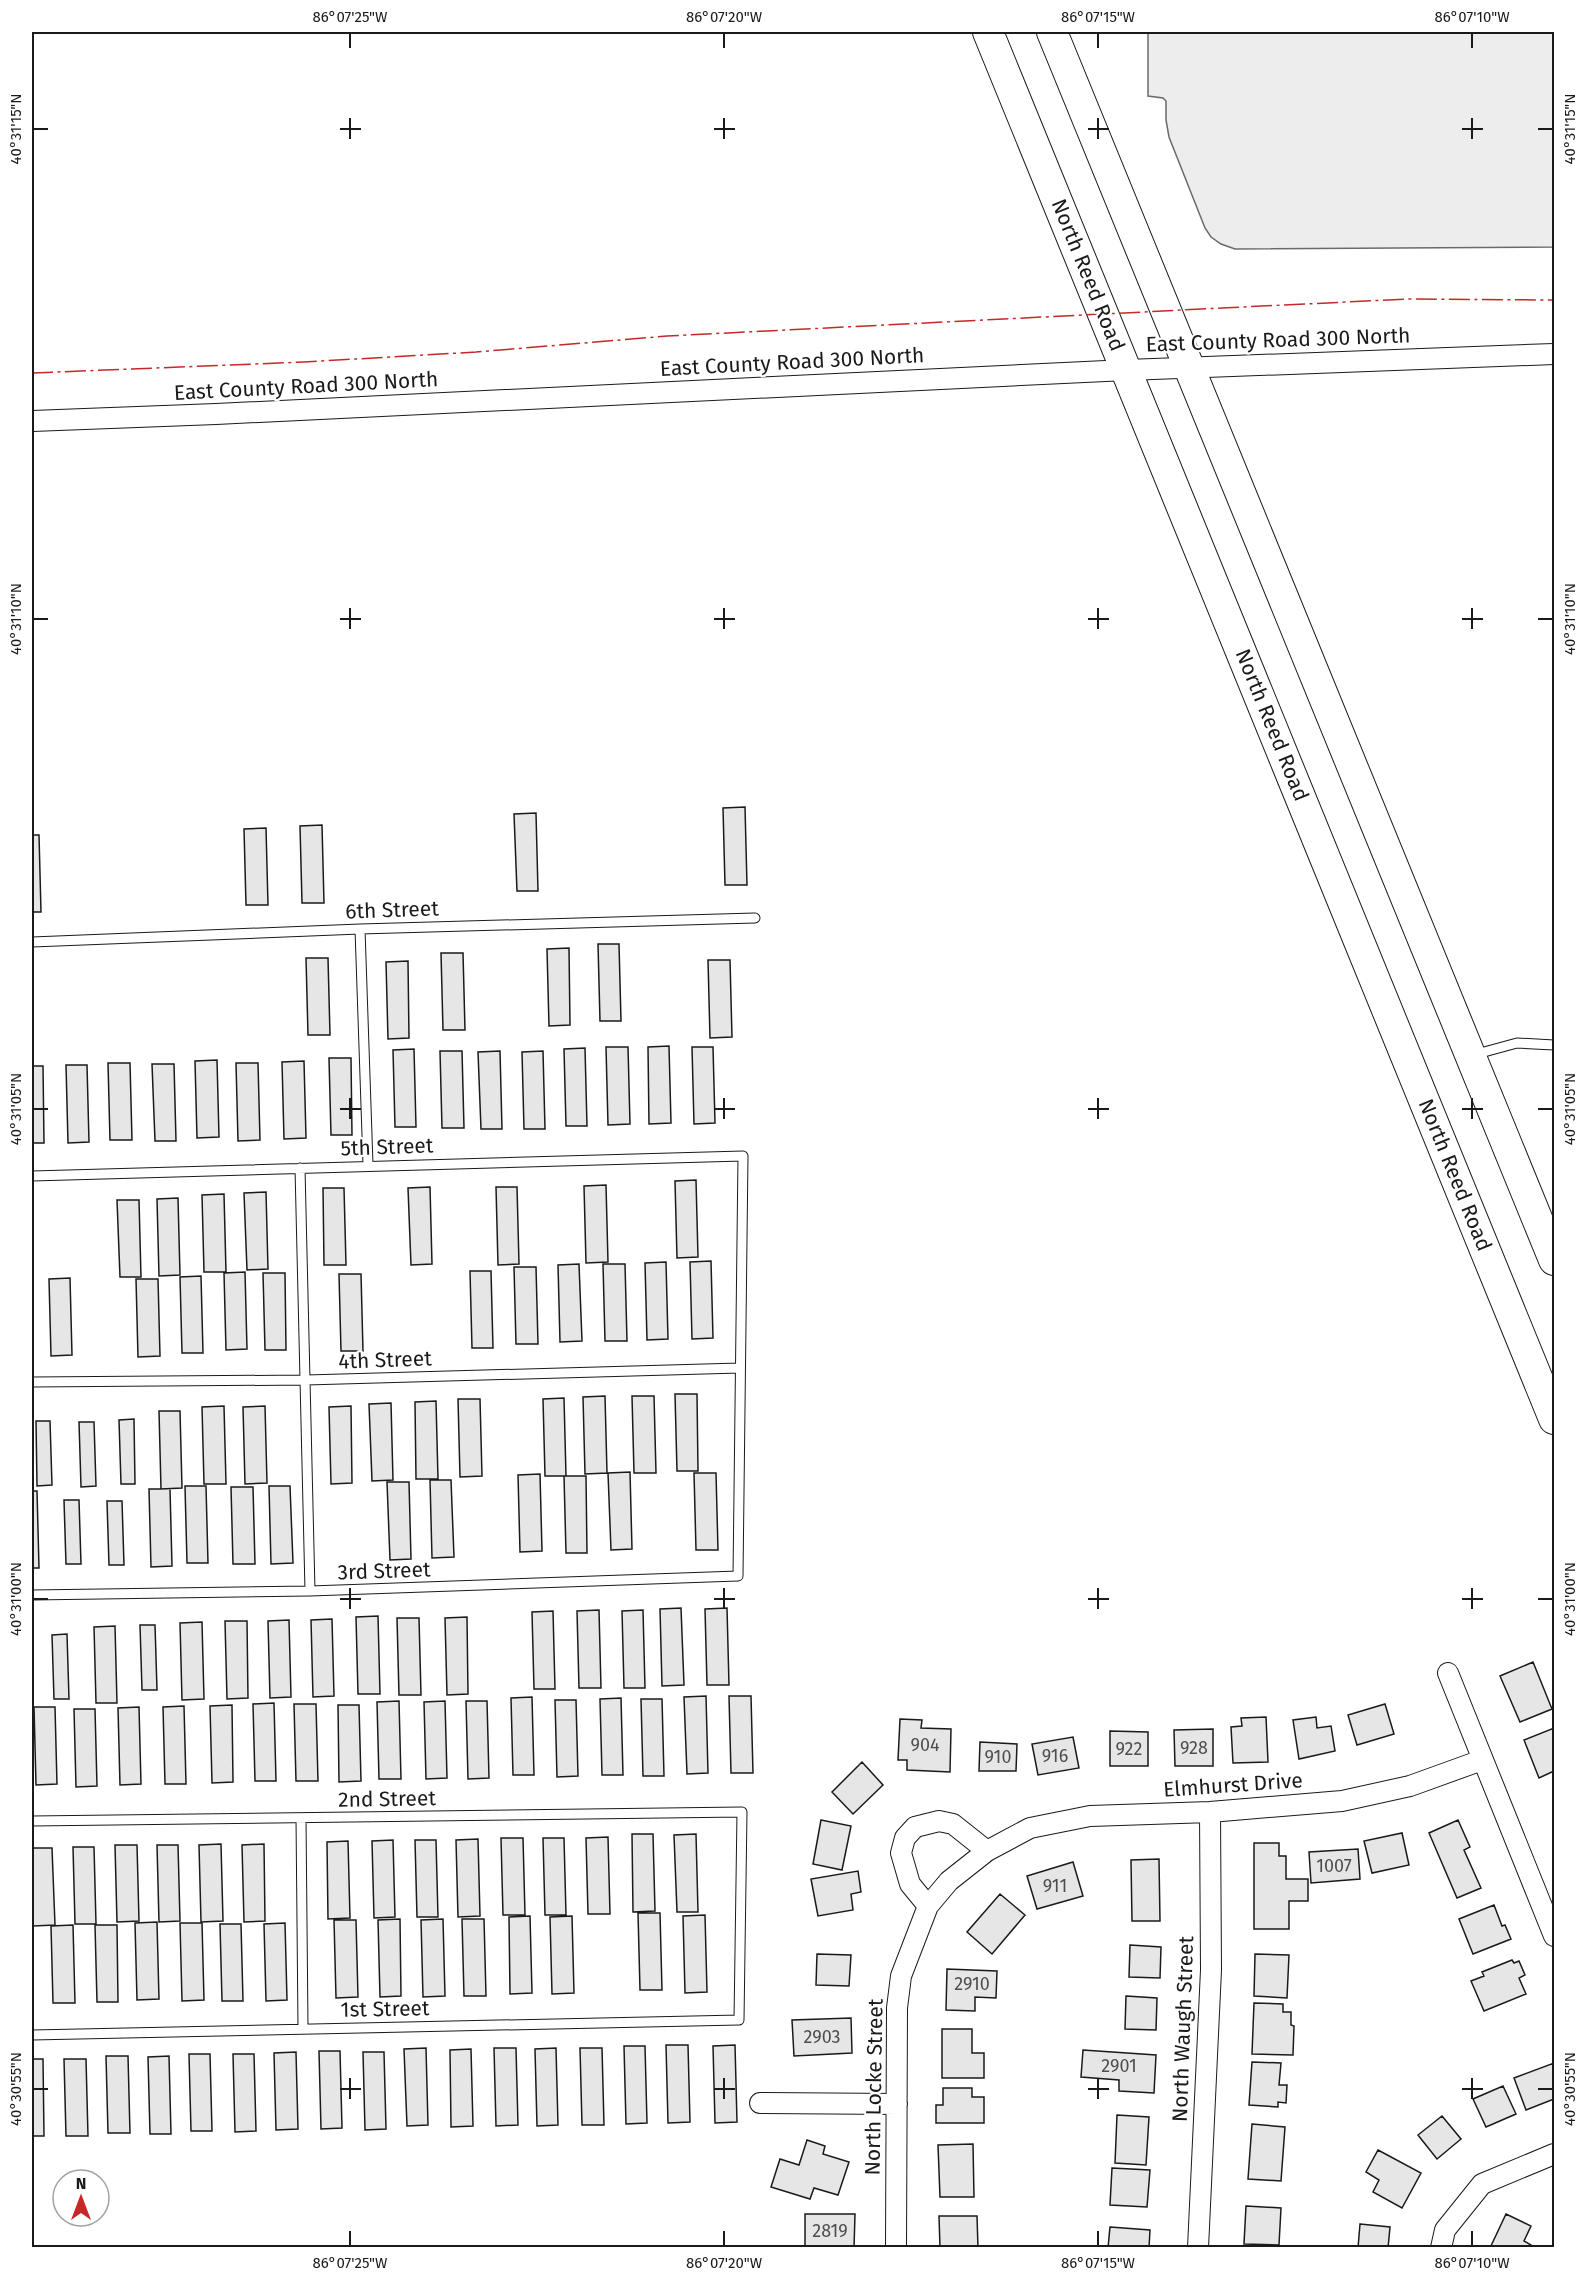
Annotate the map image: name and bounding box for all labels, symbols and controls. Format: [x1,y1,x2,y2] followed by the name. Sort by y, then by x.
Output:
[313,8,388,26] text: 86°07'25"W
[686,8,763,26] text: 86°07'20"W
[1061,8,1136,26] text: 86°07'15"W
[1434,8,1510,26] text: 86°07'10"W
[7,94,25,164] text: 40°31'15"N
[1561,94,1579,164] text: 40°31'15"N
[1046,195,1130,355] street label: North Reed Road
[1145,322,1411,358] street label: East County Road 300 North
[659,342,925,382] street label: East County Road 300 North
[173,366,439,406] street label: East County Road 300 North
[7,583,25,655] text: 40°31'10"N
[1561,583,1579,655] text: 40°31'10"N
[1230,645,1314,805] street label: North Reed Road
[345,895,440,925] street label: 6th Street
[7,1073,25,1145] text: 40°31'05"N
[1561,1073,1579,1145] text: 40°31'05"N
[1413,1095,1497,1255] street label: North Reed Road
[340,1132,434,1162] street label: 5th Street
[338,1345,433,1375] street label: 4th Street
[337,1556,431,1586] street label: 3rd Street
[7,1562,25,1636] text: 40°31'00"N
[1561,1562,1579,1636] text: 40°31'00"N
[910,1734,940,1756] house number: 904
[1180,1737,1208,1759] house number: 928
[1116,1738,1143,1760] house number: 922
[1042,1745,1068,1767] house number: 916
[985,1746,1011,1768] house number: 910
[1162,1767,1304,1803] street label: Elmhurst Drive
[338,1785,437,1813] street label: 2nd Street
[1316,1855,1352,1877] house number: 1007
[1043,1875,1067,1897] house number: 911
[1167,1935,1199,2123] street label: North Waugh Street
[954,1973,990,1995] house number: 2910
[340,1995,430,2023] street label: 1st Street
[859,1998,889,2176] street label: North Locke Street
[803,2026,841,2048] house number: 2903
[7,2052,25,2126] text: 40°30'55"N
[1561,2052,1579,2126] text: 40°30'55"N
[1101,2055,1137,2077] house number: 2901
[51,2168,111,2228] north arrow
[76,2174,86,2193] text: N
[812,2220,848,2242] house number: 2819
[313,2254,388,2272] text: 86°07'25"W
[686,2254,763,2272] text: 86°07'20"W
[1061,2254,1136,2272] text: 86°07'15"W
[1434,2254,1510,2272] text: 86°07'10"W

